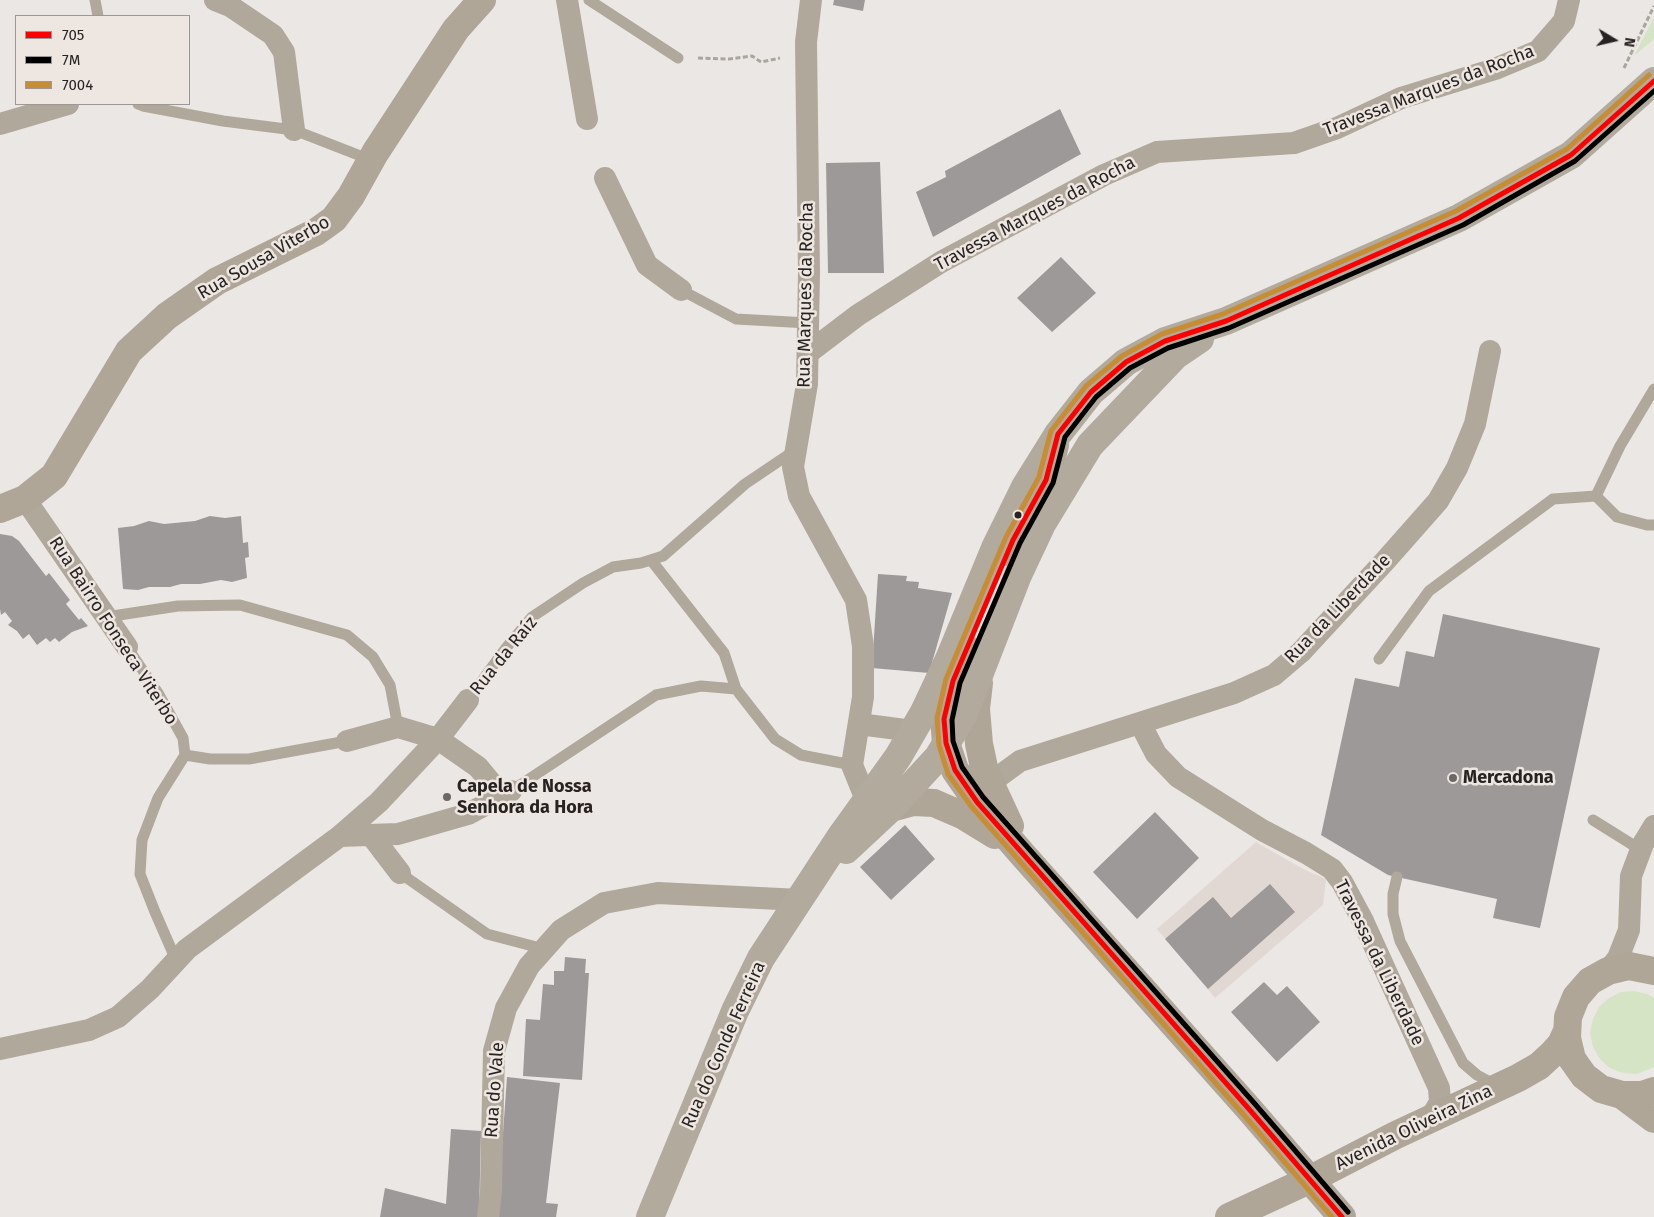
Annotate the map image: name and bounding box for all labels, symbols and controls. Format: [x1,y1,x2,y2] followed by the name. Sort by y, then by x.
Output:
[15,15,190,105] legend
[1589,15,1639,65] north arrow
[62,26,84,44] text: 705
[1620,36,1638,48] text: N
[1321,41,1537,141] street label: Travessa Marques da Rocha
[62,51,80,69] text: 7M
[62,76,93,94] text: 7004
[931,152,1139,276] street label: Travessa Marques da Rocha
[794,202,818,388] street label: Rua Marques da Rocha
[194,211,334,305] street label: Rua Sousa Viterbo
[1013,510,1023,520] unlabelled marker
[44,533,182,729] street label: Rua Bairro Fonseca Viterbo
[1280,550,1396,668] street label: Rua da Liberdade
[466,612,542,700] street label: Rua da Raíz
[1463,767,1554,789] place label: Mercadona
[1447,772,1459,784] marker: Mercadona
[457,776,593,819] place label: Capela de Nossa Senhora da Hora
[441,791,453,803] marker: Capela de Nossa Senhora da Hora
[1329,877,1429,1049] street label: Travessa da Liberdade
[677,958,771,1132] street label: Rua do Conde Ferreira
[481,1041,509,1139] street label: Rua do Vale
[1332,1081,1496,1175] street label: Avenida Oliveira Zina

